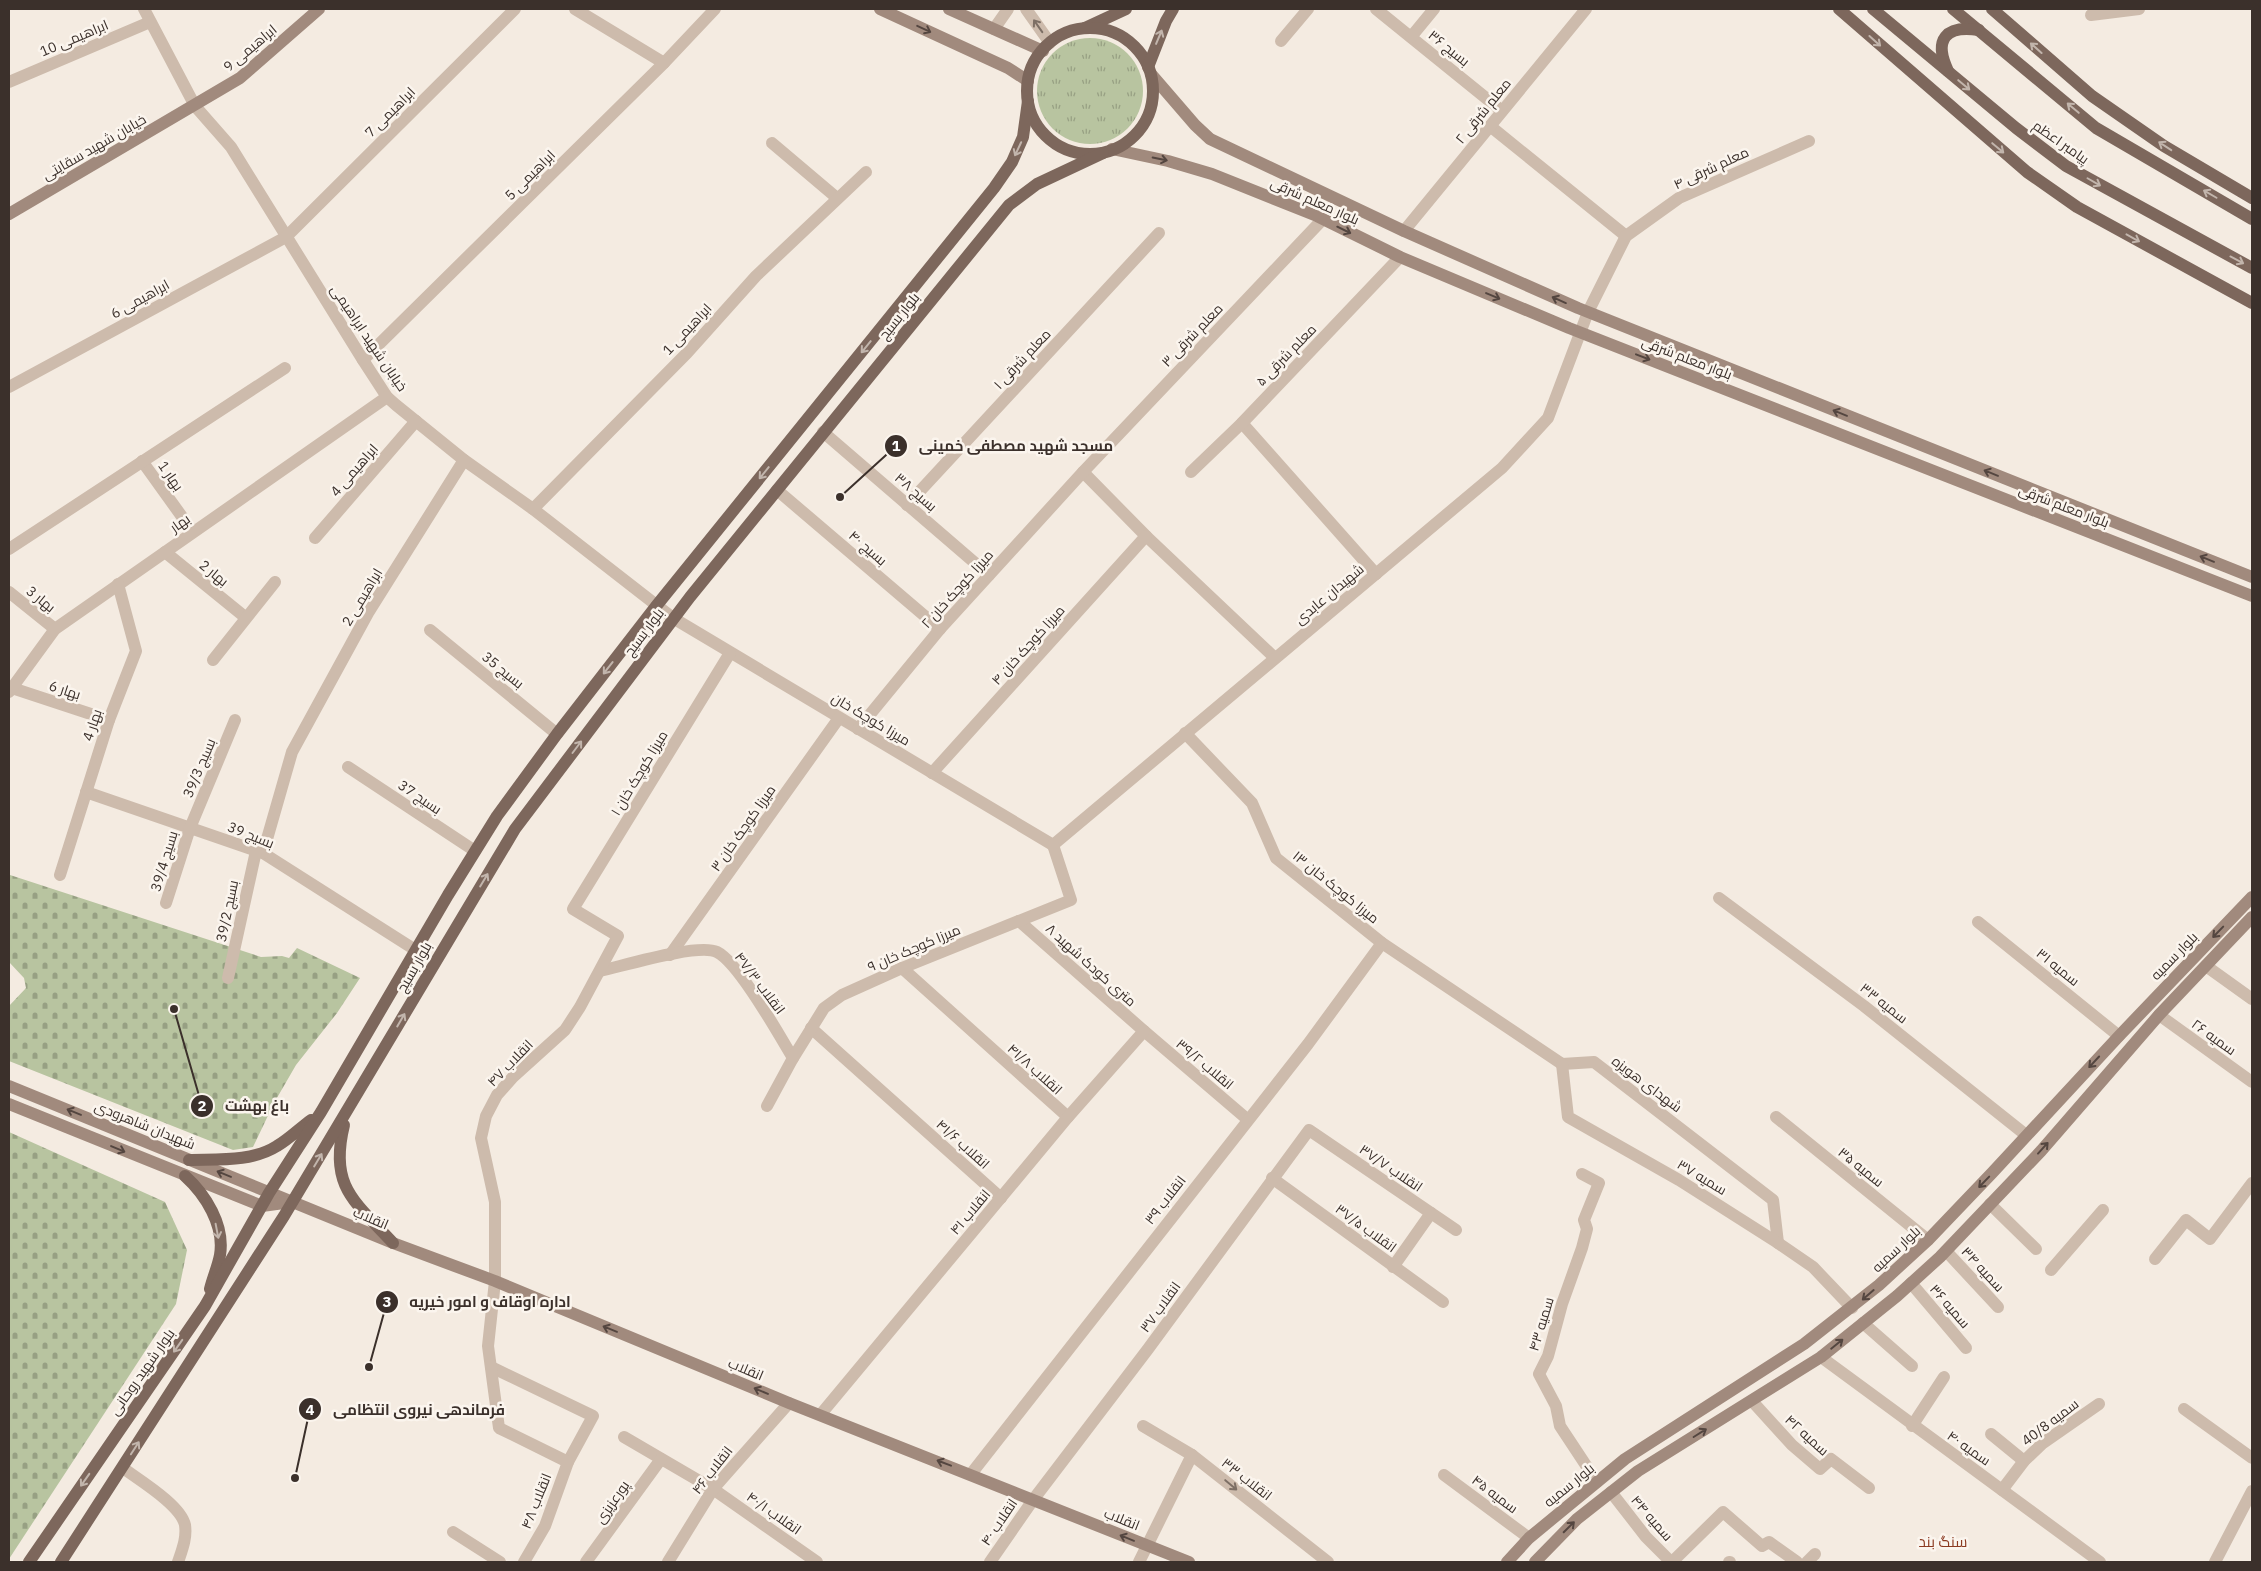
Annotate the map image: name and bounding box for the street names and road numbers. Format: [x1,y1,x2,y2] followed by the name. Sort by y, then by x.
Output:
[37,16,111,60] street label: ابراهیمی 10
[220,20,280,76] street label: ابراهیمی 9
[1425,26,1473,70] street label: بسیج ۳۶
[1451,75,1516,148] street label: معلم شرقی ۲
[361,83,419,141] street label: ابراهیمی 7
[39,110,149,184] street label: خیابان شهید سقایتی
[2029,116,2093,169] street label: پیامبر اعظم
[1671,143,1752,194] street label: معلم شرقی ۴
[501,146,559,204] street label: ابراهیمی 5
[1267,173,1362,230] street label: بلوار معلم شرقی
[108,276,172,322] street label: ابراهیمی 6
[327,281,411,395] street label: خیابان شهید ابراهیمی
[875,289,923,343] street label: بلوار بسیج
[658,299,716,359] street label: ابراهیمی 1
[1157,300,1227,371] street label: معلم شرقی ۳
[1252,320,1321,390] street label: معلم شرقی ۵
[990,325,1055,394] street label: معلم شرقی ۱
[1639,333,1735,384] street label: بلوار معلم شرقی
[326,440,382,500] street label: ابراهیمی 4
[154,458,188,494] street label: بهار 1
[891,469,941,515] street label: بسیج ۳۸
[2016,481,2112,532] street label: بلوار معلم شرقی
[166,510,194,537] street label: بهار
[845,527,891,569] street label: بسیج ۴۰
[917,546,998,633] street label: میرزا کوچک خان ۲
[196,556,232,590] street label: بهار 2
[1291,560,1367,628] street label: شهیدان عابدی
[338,565,386,629] street label: ابراهیمی 2
[23,582,59,616] street label: بهار 3
[987,601,1069,689] street label: میرزا کوچک خان ۴
[620,604,668,660] street label: بلوار بسیج
[478,648,528,692] street label: بسیج 35
[47,676,83,704] street label: بهار 6
[828,688,914,750] street label: میرزا کوچک خان
[78,707,106,743] street label: بهار 4
[606,727,672,819] street label: میرزا کوچک خان ۱
[178,736,220,800] street label: بسیج 39/3
[395,776,445,818] street label: بسیج 37
[707,781,780,875] street label: میرزا کوچک خان ۳
[225,818,277,852] street label: بسیج 39
[146,828,182,894] street label: بسیج 39/4
[1289,847,1383,928] street label: میرزا کوچک خان ۱۳
[212,879,242,943] street label: بسیج 39/2
[865,920,964,977] street label: میرزا کوچک خان ۹
[1042,920,1140,1010] street label: ۸ متری کودک شهید
[2147,928,2201,984] street label: بلوار سمیه
[392,938,436,996] street label: بلوار بسیج
[2033,944,2083,990] street label: سمیه ۳۱
[731,948,789,1018] street label: انقلاب ۴۷/۳
[1857,979,1911,1027] street label: سمیه ۳۳
[2188,1015,2240,1059] street label: سمیه ۲۶
[1173,1035,1237,1093] street label: انقلاب ۳۹/۲
[483,1036,537,1090] street label: انقلاب ۴۷
[1004,1040,1066,1098] street label: انقلاب ۴۱/۸
[1608,1052,1686,1116] street label: شهدای هویزه
[92,1097,198,1153] street label: شهیدان شاهرودی
[932,1115,994,1173] street label: انقلاب ۴۱/۶
[1356,1140,1426,1196] street label: انقلاب ۳۷/۷
[1834,1143,1888,1191] street label: سمیه ۳۵
[1674,1155,1730,1199] street label: سمیه ۳۷
[1140,1172,1190,1228] street label: انقلاب ۳۹
[946,1186,994,1238] street label: انقلاب ۴۱
[1332,1200,1400,1256] street label: انقلاب ۳۷/۵
[350,1203,392,1233] street label: انقلاب
[1868,1222,1924,1276] street label: بلوار سمیه
[1958,1243,2008,1295] street label: سمیه ۳۴
[1136,1278,1184,1336] street label: انقلاب ۳۷
[1926,1280,1974,1332] street label: سمیه ۳۶
[1524,1295,1558,1353] street label: سمیه ۴۳
[105,1325,179,1419] street label: بلوار شهید روحانی
[725,1354,767,1384] street label: انقلاب
[2018,1395,2082,1449] street label: سمیه 40/8
[1781,1411,1833,1459] street label: سمیه ۴۲
[1944,1426,1994,1470] street label: سمیه ۴۰
[688,1442,736,1498] street label: انقلاب ۴۶
[1218,1454,1276,1504] street label: انقلاب ۳۳
[1540,1459,1598,1511] street label: بلوار سمیه
[517,1471,555,1531] street label: انقلاب ۴۸
[1468,1471,1522,1517] street label: سمیه ۴۵
[591,1477,634,1528] street label: پورعزیزی
[743,1488,805,1538] street label: انقلاب ۴۰/۱
[1627,1491,1677,1545] street label: سمیه ۴۴
[977,1495,1021,1549] street label: انقلاب ۴۰
[1102,1504,1142,1534] street label: انقلاب

